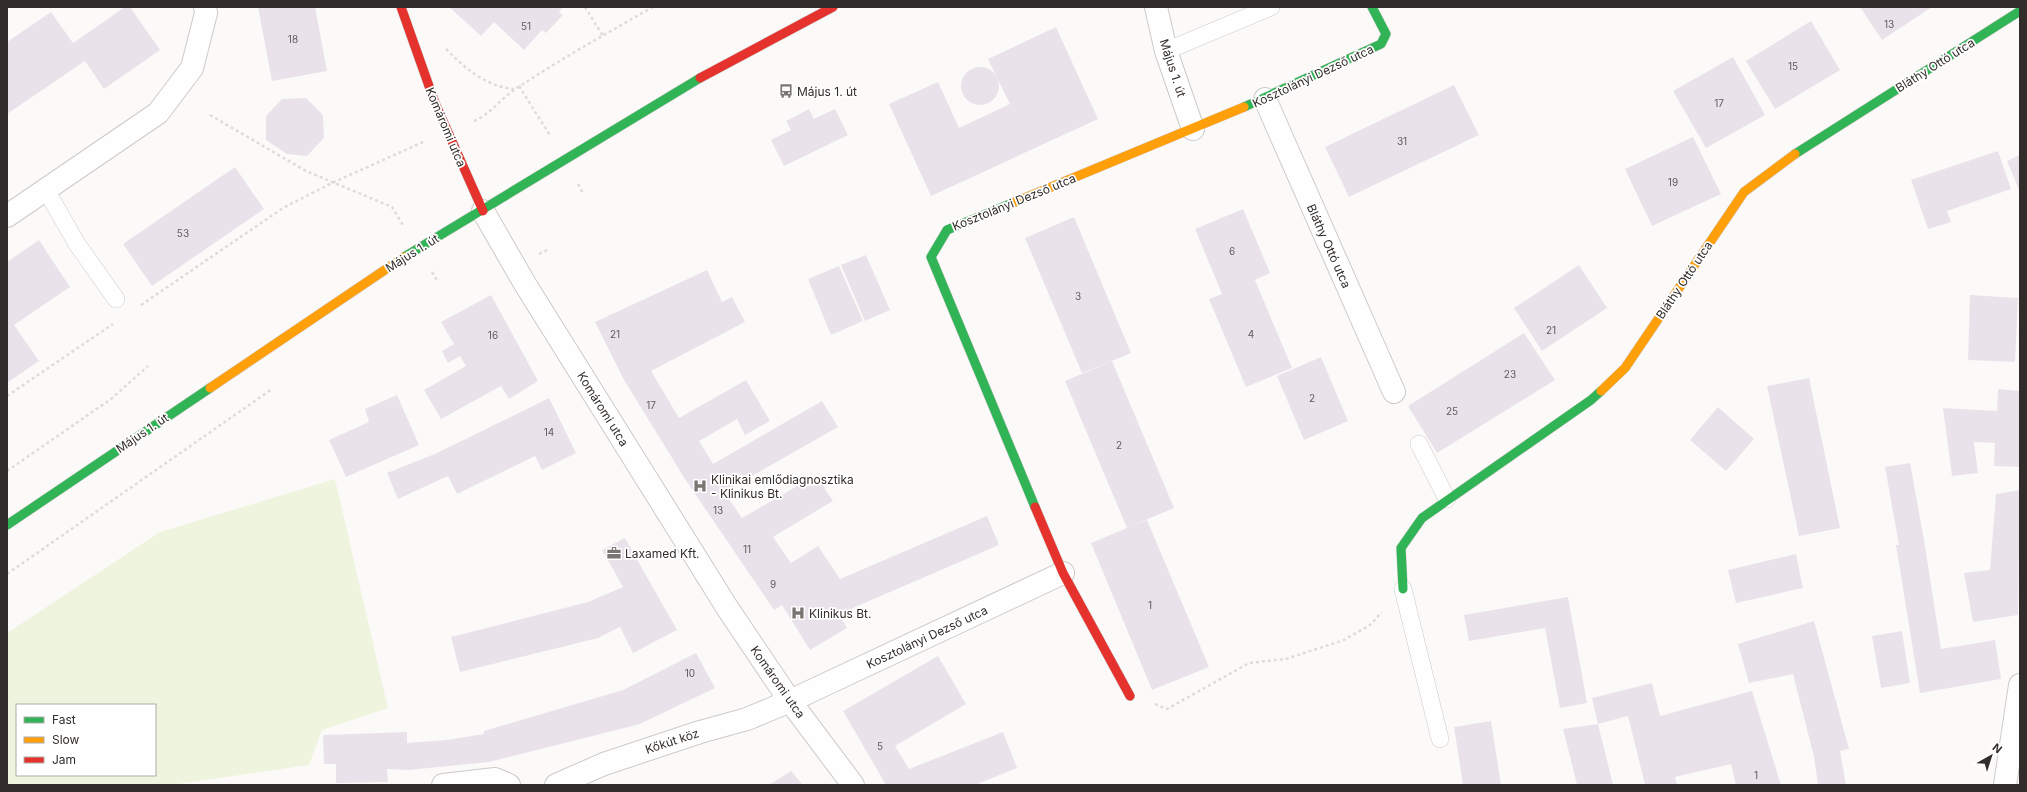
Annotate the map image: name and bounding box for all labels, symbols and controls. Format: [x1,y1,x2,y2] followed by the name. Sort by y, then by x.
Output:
[1884,18,1894,30] house number: 13
[521,20,531,32] house number: 51
[288,33,298,45] house number: 18
[1893,35,1977,95] street label: Bláthy Ottó utca
[1157,37,1189,99] street label: Május 1. út
[1250,41,1376,111] street label: Kosztolányi Dezső utca
[1788,60,1798,72] house number: 15
[778,83,794,99] bus stop icon: Május 1. út
[797,84,857,99] place label: Május 1. út
[422,85,470,169] street label: Komáromi utca
[1714,97,1724,109] house number: 17
[1397,135,1407,147] house number: 31
[950,170,1078,234] street label: Kosztolányi Dezső utca
[1668,176,1678,188] house number: 19
[1304,202,1354,290] street label: Bláthy Ottó utca
[177,227,189,239] house number: 53
[383,231,441,275] street label: Május 1. út
[1653,238,1715,322] street label: Bláthy Ottó utca
[1229,245,1235,257] house number: 6
[1075,290,1081,302] house number: 3
[1546,324,1556,336] house number: 21
[610,328,620,340] house number: 21
[1248,328,1254,340] house number: 4
[488,329,498,341] house number: 16
[1504,368,1516,380] house number: 23
[574,369,632,449] street label: Komáromi utca
[1309,392,1315,404] house number: 2
[646,399,656,411] house number: 17
[1446,405,1458,417] house number: 25
[113,410,171,456] street label: Május 1. út
[544,426,554,438] house number: 14
[1116,439,1122,451] house number: 2
[711,472,854,501] place label: Klinikai emlődiagnosztika - Klinikus Bt.
[692,478,708,494] hospital icon: Klinikai emlődiagnosztika - Klinikus Bt.
[713,504,723,516] house number: 13
[743,543,751,555] house number: 11
[606,545,622,561] office icon: Laxamed Kft.
[625,546,700,561] place label: Laxamed Kft.
[770,578,776,590] house number: 9
[1148,599,1152,611] house number: 1
[864,602,990,672] street label: Kosztolányi Dezső utca
[790,605,806,621] hospital icon: Klinikus Bt.
[809,606,872,621] place label: Klinikus Bt.
[747,643,809,721] street label: Komáromi utca
[685,667,695,679] house number: 10
[16,704,156,776] legend
[52,712,76,727] text: Fast
[643,725,701,757] street label: Kőkút köz
[52,732,80,747] text: Slow
[1971,736,2011,776] north arrow
[877,740,883,752] house number: 5
[1990,740,2005,756] text: N
[52,752,76,767] text: Jam
[1754,769,1758,781] house number: 1

